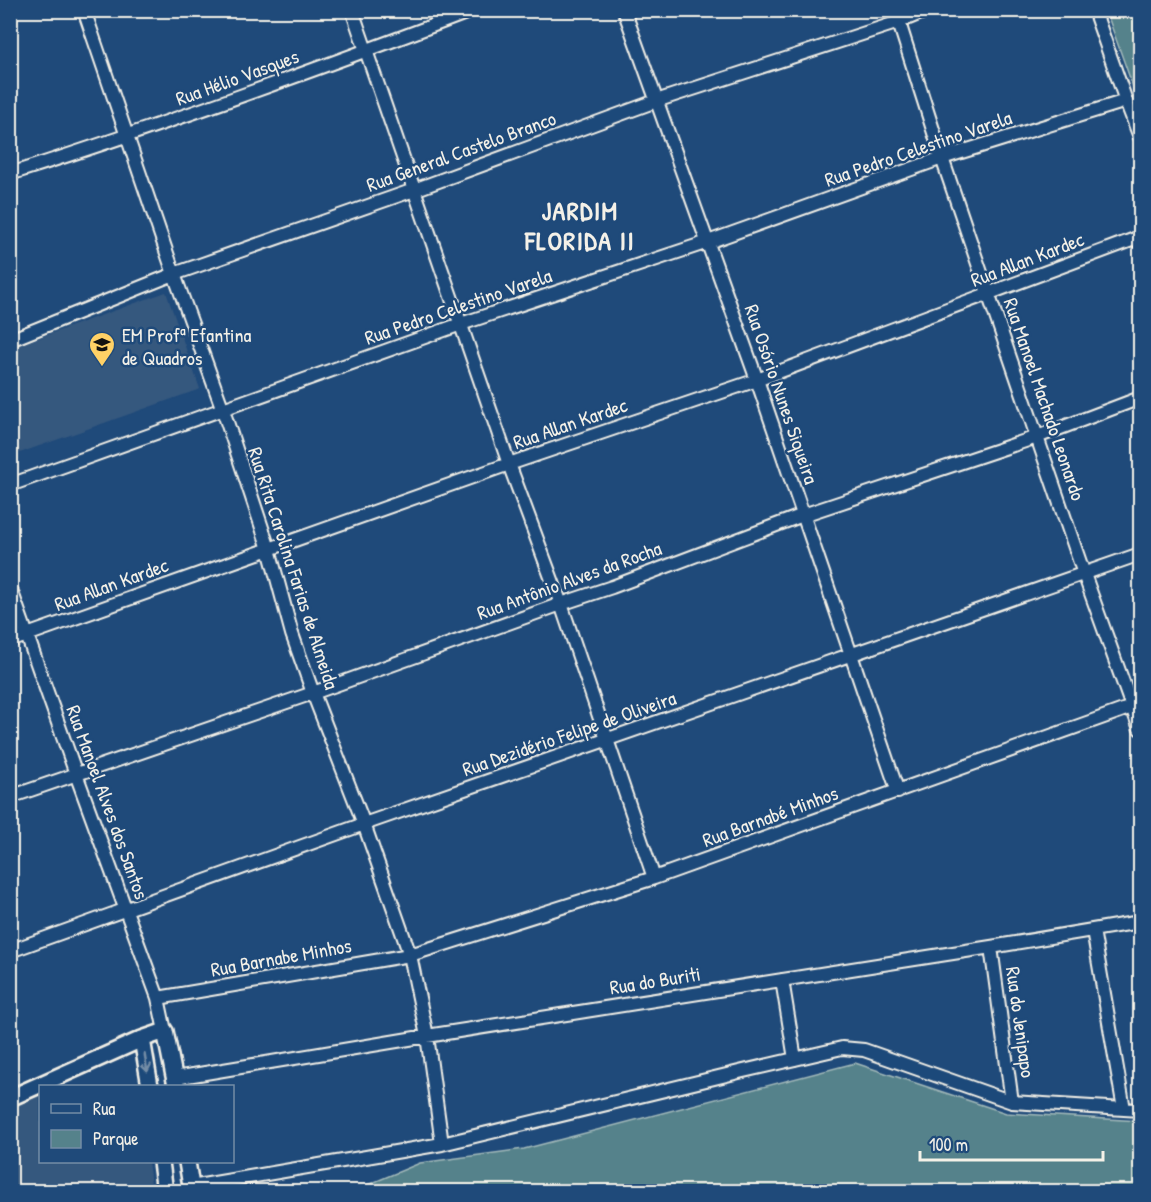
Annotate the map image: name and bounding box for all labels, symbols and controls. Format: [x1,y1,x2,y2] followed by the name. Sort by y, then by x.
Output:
[172,42,303,112] street label: Rua Hélio Vasques
[821,103,1015,193] street label: Rua Pedro Celestino Varela
[363,104,559,198] street label: Rua General Castelo Branco
[524,193,635,258] district label: JARDIM FLORIDA II
[967,225,1088,293] street label: Rua Allan Kardec
[361,261,555,351] street label: Rua Pedro Celestino Varela
[998,294,1092,504] street label: Rua Manoel Machado Leonardo
[739,301,825,487] street label: Rua Osório Nunes Siqueira
[122,321,252,371] place label: EM Profª Efantina de Quadros
[87,330,117,368] school or university icon: EM Profª Efantina de Quadros
[509,391,631,455] street label: Rua Allan Kardec
[242,444,346,693] street label: Rua Rita Carolina Farias de Almeida
[473,534,665,626] street label: Rua Antônio Alves da Rocha
[51,551,172,617] street label: Rua Allan Kardec
[459,684,680,782] street label: Rua Dezidério Felipe de Oliveira
[60,701,156,903] street label: Rua Manoel Alves dos Santos
[698,779,842,853] street label: Rua Barnabé Minhos
[209,931,354,983] street label: Rua Barnabe Minhos
[608,959,702,1001] street label: Rua do Buriti
[1000,965,1042,1079] street label: Rua do Jenipapo
[141,1052,152,1072] one-way arrow
[39,1085,234,1163] legend
[93,1096,115,1121] text: Rua
[920,1124,1103,1162] scale bar
[93,1126,138,1151] text: Parque
[929,1132,968,1157] text: 100 m

